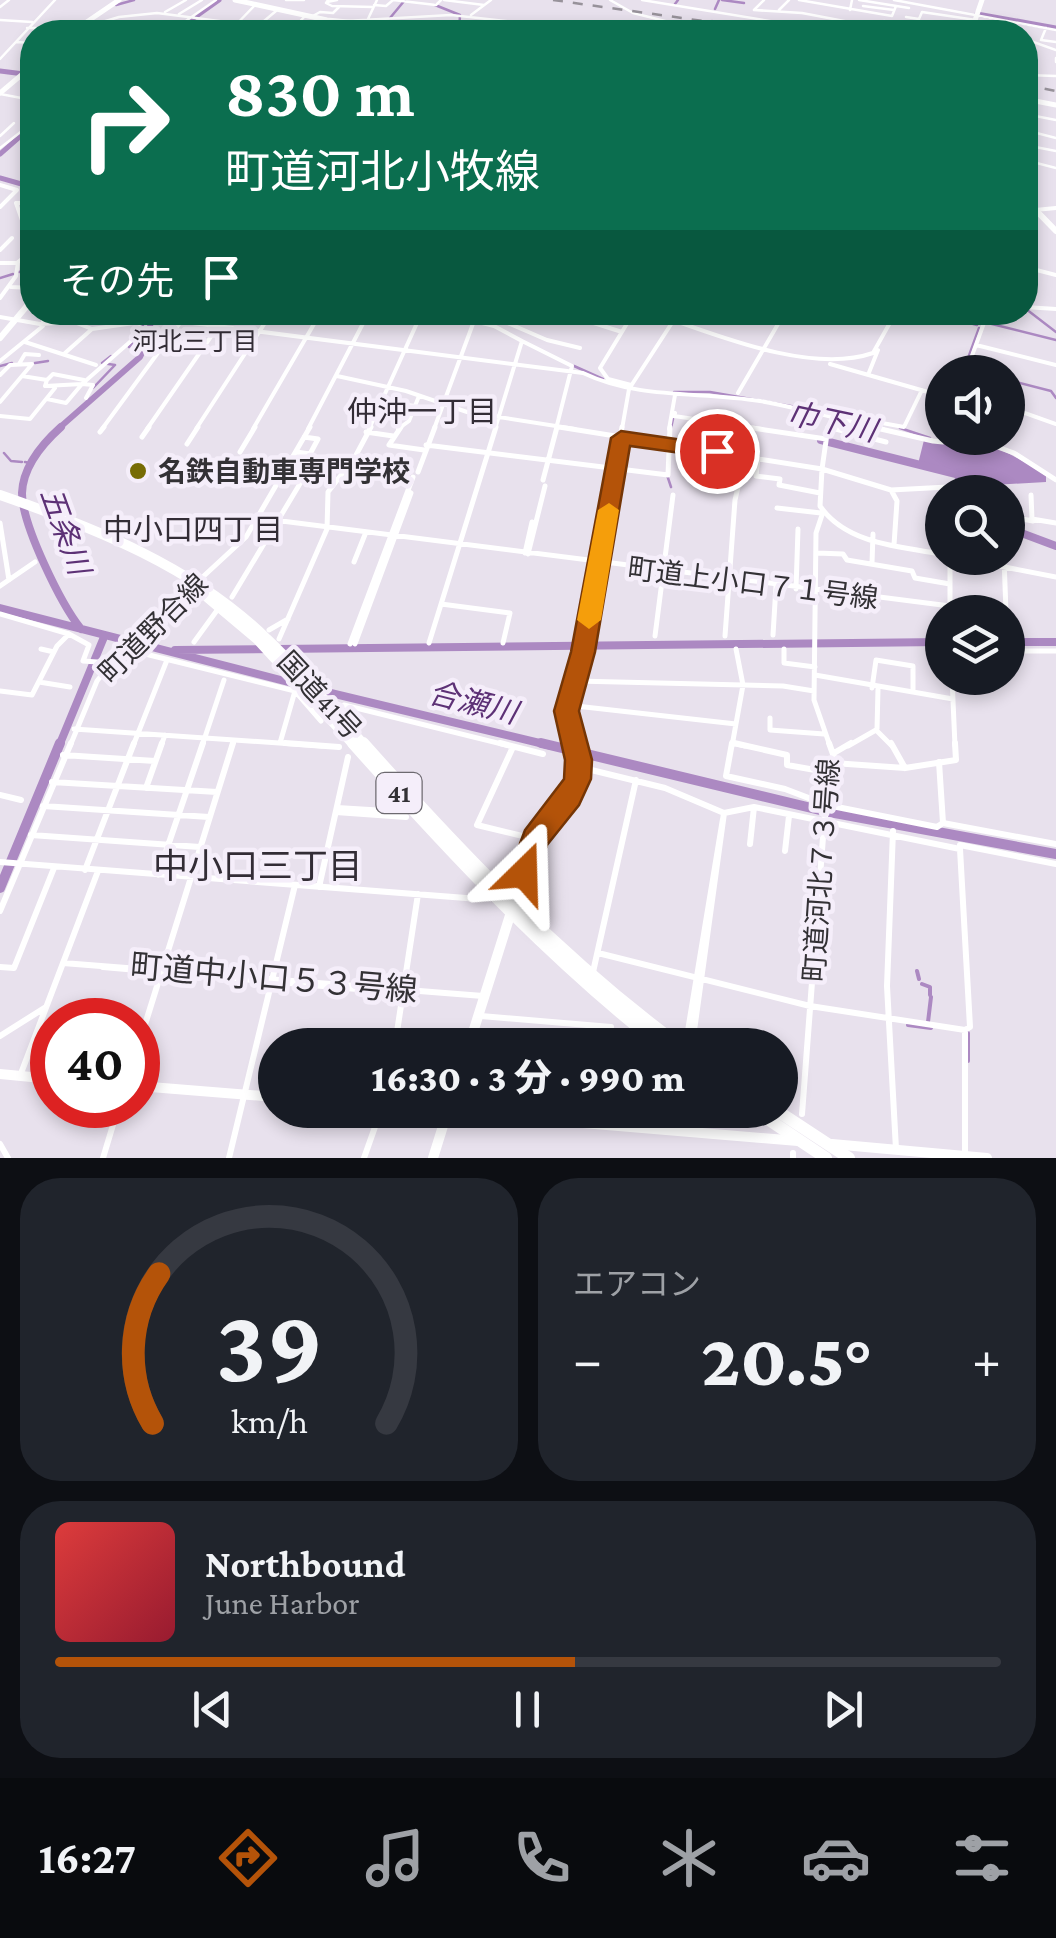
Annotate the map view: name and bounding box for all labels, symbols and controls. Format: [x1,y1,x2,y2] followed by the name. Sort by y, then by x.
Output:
[225,53,415,131] text: 830 m
[60,60,190,190] icon: right
[225,147,540,197] text: 町道河北小牧線
[194,250,249,305] icon: arrive
[60,260,174,302] text: その先
[132,328,258,355] district label: 河北三丁目
[925,355,1025,695] map controls
[925,355,1025,455] button: sound
[347,395,497,428] district label: 仲沖一丁目
[785,396,882,448] water label: 巾下川
[675,409,760,494] pin
[690,424,745,479] icon: arrive
[158,456,410,487] place label: 名鉄自動車専門学校
[127,460,149,482] marker: 名鉄自動車専門学校
[925,475,1025,575] button: search
[35,483,97,582] water label: 五条川
[103,513,283,546] district label: 中小口四丁目
[626,553,880,614] street label: 町道上小口７１号線
[93,568,214,689] street label: 町道野合線
[925,595,1025,695] button: layers
[272,645,368,745] street label: 国道41号
[425,676,524,730] water label: 合瀬川
[798,757,845,983] street label: 町道河北７３号線
[376,773,422,813] road number: 41
[472,821,576,925] position arrow
[153,847,363,886] district label: 中小口三丁目
[129,948,419,1008] street label: 町道中小口５３号線
[30,998,160,1128] speed limit sign: 40
[371,1057,685,1099] text: 16:30 · 3 分 · 990 m
[573,1266,701,1302] text: エアコン
[215,1288,323,1403] text: 39
[701,1318,873,1401] text: 20.5°
[573,1329,602,1390] text: −
[972,1329,1001,1390] text: +
[230,1401,308,1441] text: km/h
[205,1543,406,1585] text: Northbound
[205,1585,360,1621] text: June Harbor
[185,1682,240,1737] icon: previous
[500,1682,555,1737] icon: pause
[816,1682,871,1737] icon: next
[213,1823,283,1893] icon: directions
[360,1823,430,1893] icon: music
[507,1823,577,1893] icon: phone
[654,1823,724,1893] icon: climate
[801,1823,871,1893] icon: car
[947,1823,1017,1893] icon: filters
[38,1833,136,1883] text: 16:27

